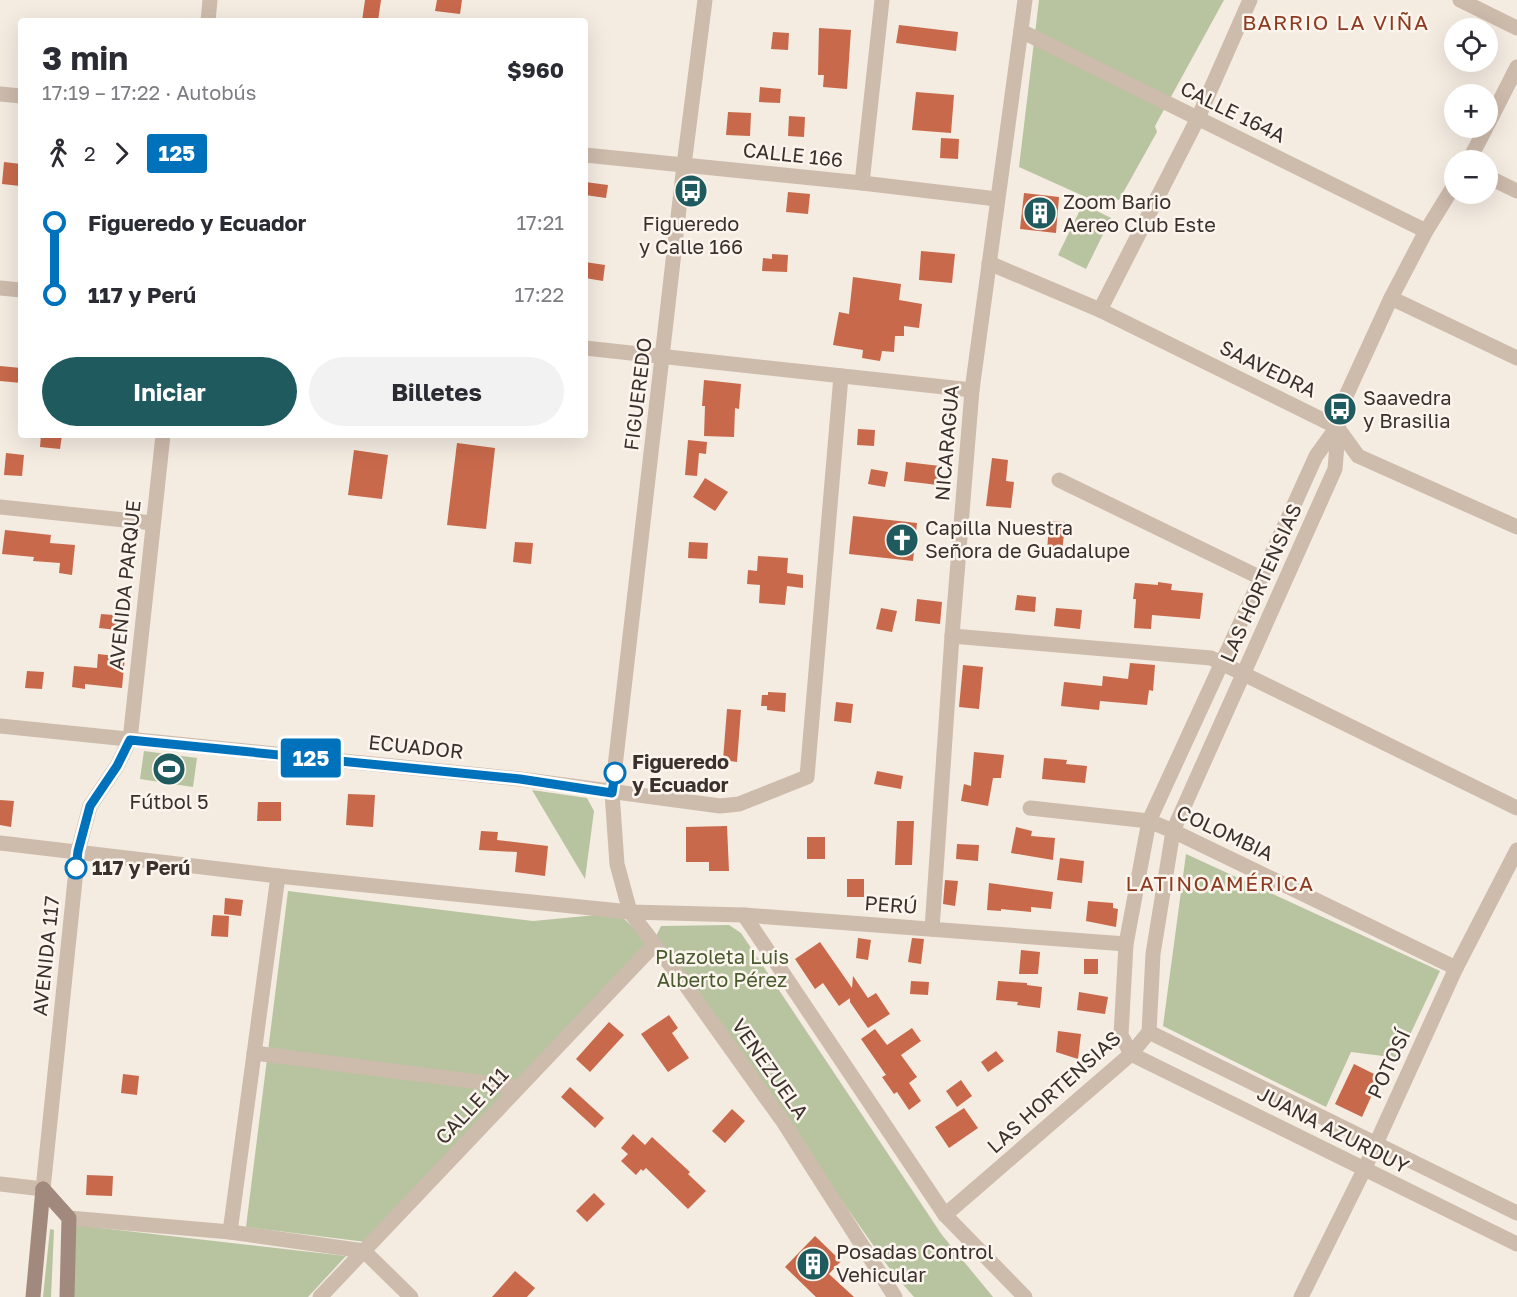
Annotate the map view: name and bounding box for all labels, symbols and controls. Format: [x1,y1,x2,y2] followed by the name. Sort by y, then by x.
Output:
[1242,9,1430,35] district label: BARRIO LA VIÑA
[1444,18,1498,204] map controls
[1444,18,1498,72] button: locate
[42,38,128,77] text: 3 min
[507,56,564,83] text: $960
[1177,75,1290,147] street label: CALLE 164A
[42,80,256,104] text: 17:19 – 17:22 · Autobús
[1444,84,1498,138] button: +
[42,137,75,170] icon: walk
[105,137,138,170] icon: forward
[742,137,844,171] street label: CALLE 166
[159,140,195,166] text: 125
[84,141,96,165] text: 2
[1444,150,1498,204] button: −
[673,173,709,209] bus stop icon: Figueredo y Calle 166
[1063,189,1216,236] place label: Zoom Bario Aereo Club Este
[1022,195,1058,231] building icon: Zoom Bario Aereo Club Este
[88,209,306,236] text: Figueredo y Ecuador
[516,210,564,234] text: 17:21
[639,211,743,258] place label: Figueredo y Calle 166
[88,281,196,308] text: 117 y Perú
[515,282,564,306] text: 17:22
[1216,334,1321,402] street label: SAAVEDRA
[618,336,656,452] street label: FIGUEREDO
[42,357,297,426] button: Iniciar
[309,357,564,426] button: Billetes
[929,384,963,502] street label: NICARAGUA
[1363,385,1452,432] place label: Saavedra y Brasilia
[1322,391,1358,427] bus stop icon: Saavedra y Brasilia
[103,499,145,671] street label: AVENIDA PARQUE
[1214,499,1306,666] street label: LAS HORTENSIAS
[925,515,1130,562] place label: Capilla Nuestra Señora de Guadalupe
[884,522,920,558] church icon: Capilla Nuestra Señora de Guadalupe
[367,729,465,763] street label: ECUADOR
[276,738,346,777] line badge: 125
[293,745,329,771] text: 125
[632,749,729,796] place label: Figueredo y Ecuador
[151,751,187,787] sports icon: Fútbol 5
[604,762,626,784] marker: Figueredo y Ecuador
[129,789,209,813] place label: Fútbol 5
[1173,799,1278,865] street label: COLOMBIA
[92,855,190,879] place label: 117 y Perú
[65,857,87,879] marker: 117 y Perú
[1126,870,1314,896] district label: LATINOAMÉRICA
[864,890,918,918] street label: PERÚ
[27,895,63,1017] street label: AVENIDA 117
[655,944,789,991] park label: Plazoleta Luis Alberto Pérez
[727,1014,814,1123] street label: VENEZUELA
[982,1025,1125,1157] street label: LAS HORTENSIAS
[1362,1025,1415,1102] street label: POTOSÍ
[430,1062,513,1148] street label: CALLE 111
[1254,1080,1414,1178] street label: JUANA AZURDUY
[836,1239,994,1286] place label: Posadas Control Vehicular
[795,1246,831,1282] building icon: Posadas Control Vehicular

